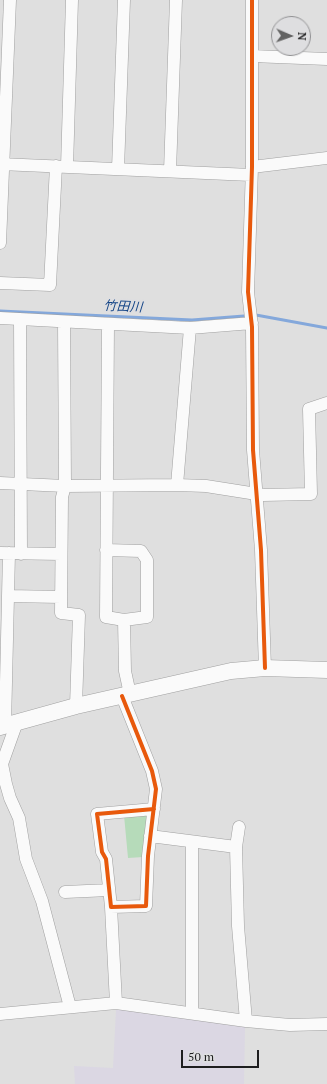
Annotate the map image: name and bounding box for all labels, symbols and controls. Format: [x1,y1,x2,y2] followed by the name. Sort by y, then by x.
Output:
[271,16,311,56] north arrow
[295,32,309,41] text: N
[103,298,143,316] water label: 竹田川
[183,1042,261,1068] scale bar
[188,1049,214,1064] text: 50 m

